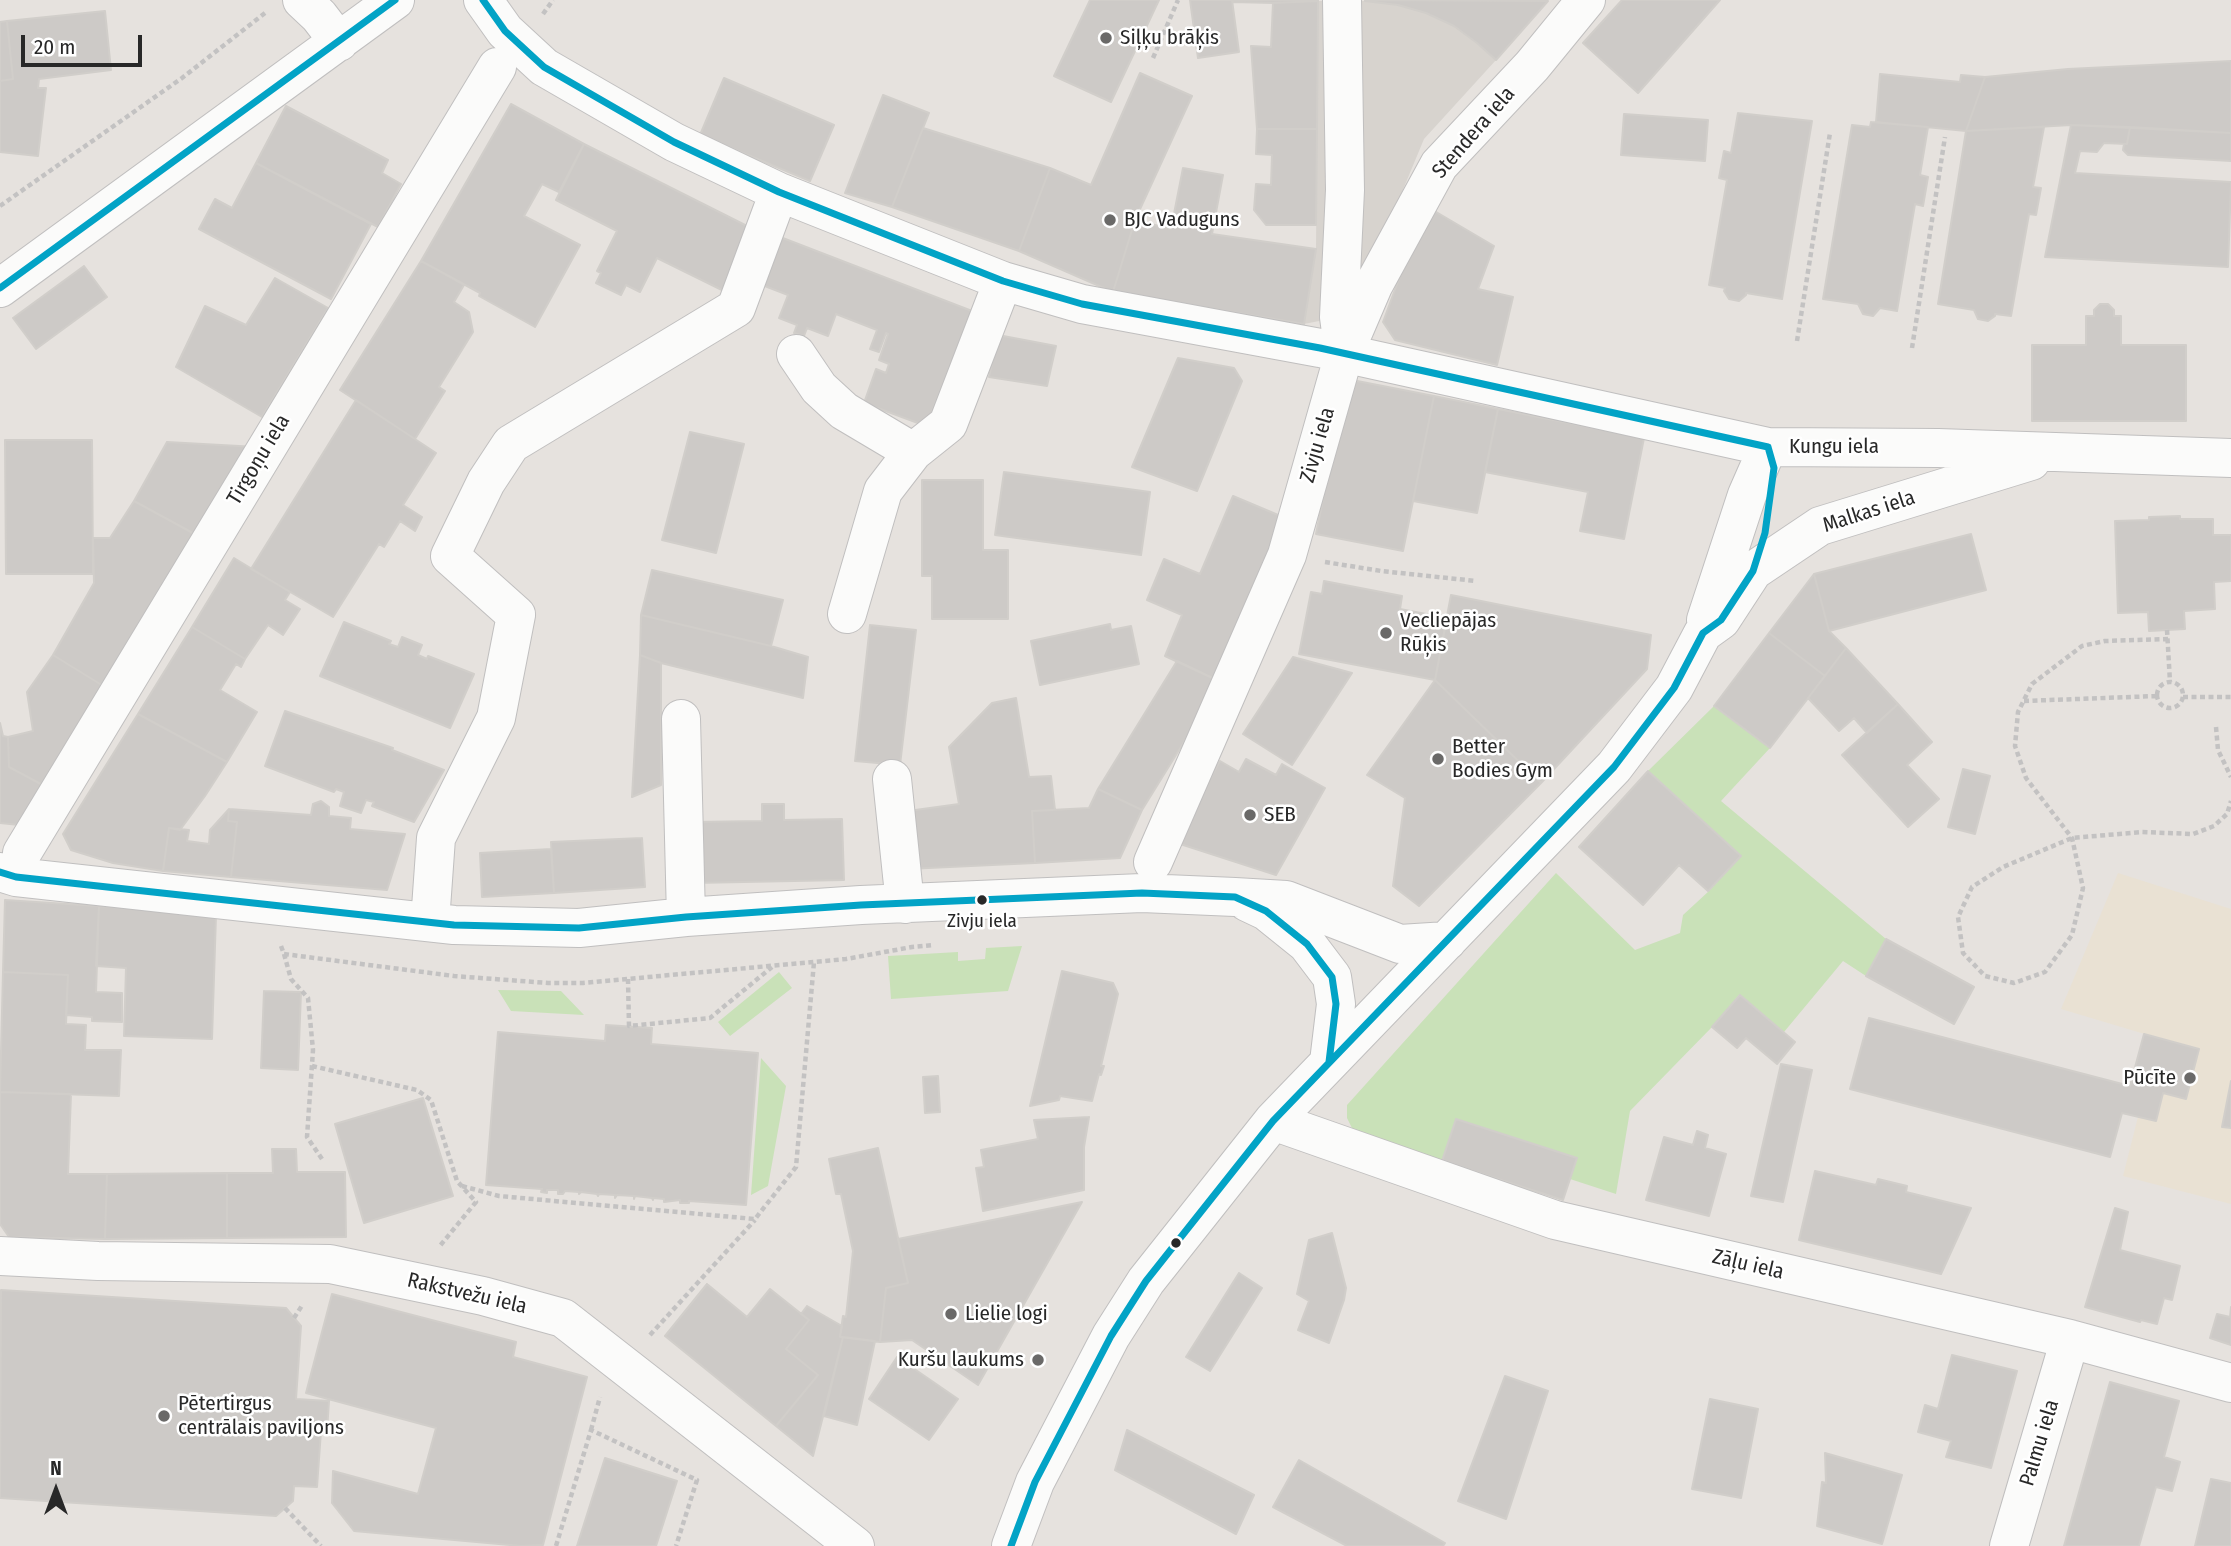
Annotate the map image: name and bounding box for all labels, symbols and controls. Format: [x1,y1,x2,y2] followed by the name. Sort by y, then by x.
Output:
[24,21,145,65] scale bar
[1120,25,1219,51] place label: Siļķu brāķis
[1098,30,1114,46] marker: Siļķu brāķis
[34,34,75,60] text: 20 m
[1427,82,1521,184] street label: Stendera iela
[1124,207,1240,233] place label: BJC Vaduguns
[1102,212,1118,228] marker: BJC Vaduguns
[1295,404,1341,486] street label: Zivju iela
[222,410,296,510] street label: Tirgoņu iela
[1789,434,1879,460] street label: Kungu iela
[1820,485,1918,539] street label: Malkas iela
[1400,608,1496,658] place label: Vecliepājas Rūķis
[1378,625,1394,641] marker: Vecliepājas Rūķis
[1452,734,1553,784] place label: Better Bodies Gym
[1430,751,1446,767] marker: Better Bodies Gym
[1264,802,1296,828] place label: SEB
[1242,807,1258,823] marker: SEB
[975,893,989,907] marker: Zivju iela
[947,911,1017,933] place label: Zivju iela
[2123,1065,2176,1091] place label: Pūcīte
[2182,1070,2198,1086] marker: Pūcīte
[1169,1236,1183,1250] unlabelled marker
[1710,1245,1786,1285] street label: Zāļu iela
[405,1268,529,1320] street label: Rakstvežu iela
[965,1301,1048,1327] place label: Lielie logi
[943,1306,959,1322] marker: Lielie logi
[898,1347,1024,1373] place label: Kuršu laukums
[1030,1352,1046,1368] marker: Kuršu laukums
[178,1391,344,1441] place label: Pētertirgus centrālais paviljons
[2015,1397,2065,1489] street label: Palmu iela
[156,1408,172,1424] marker: Pētertirgus centrālais paviljons
[21,1455,91,1525] north arrow
[50,1457,62,1480] text: N

